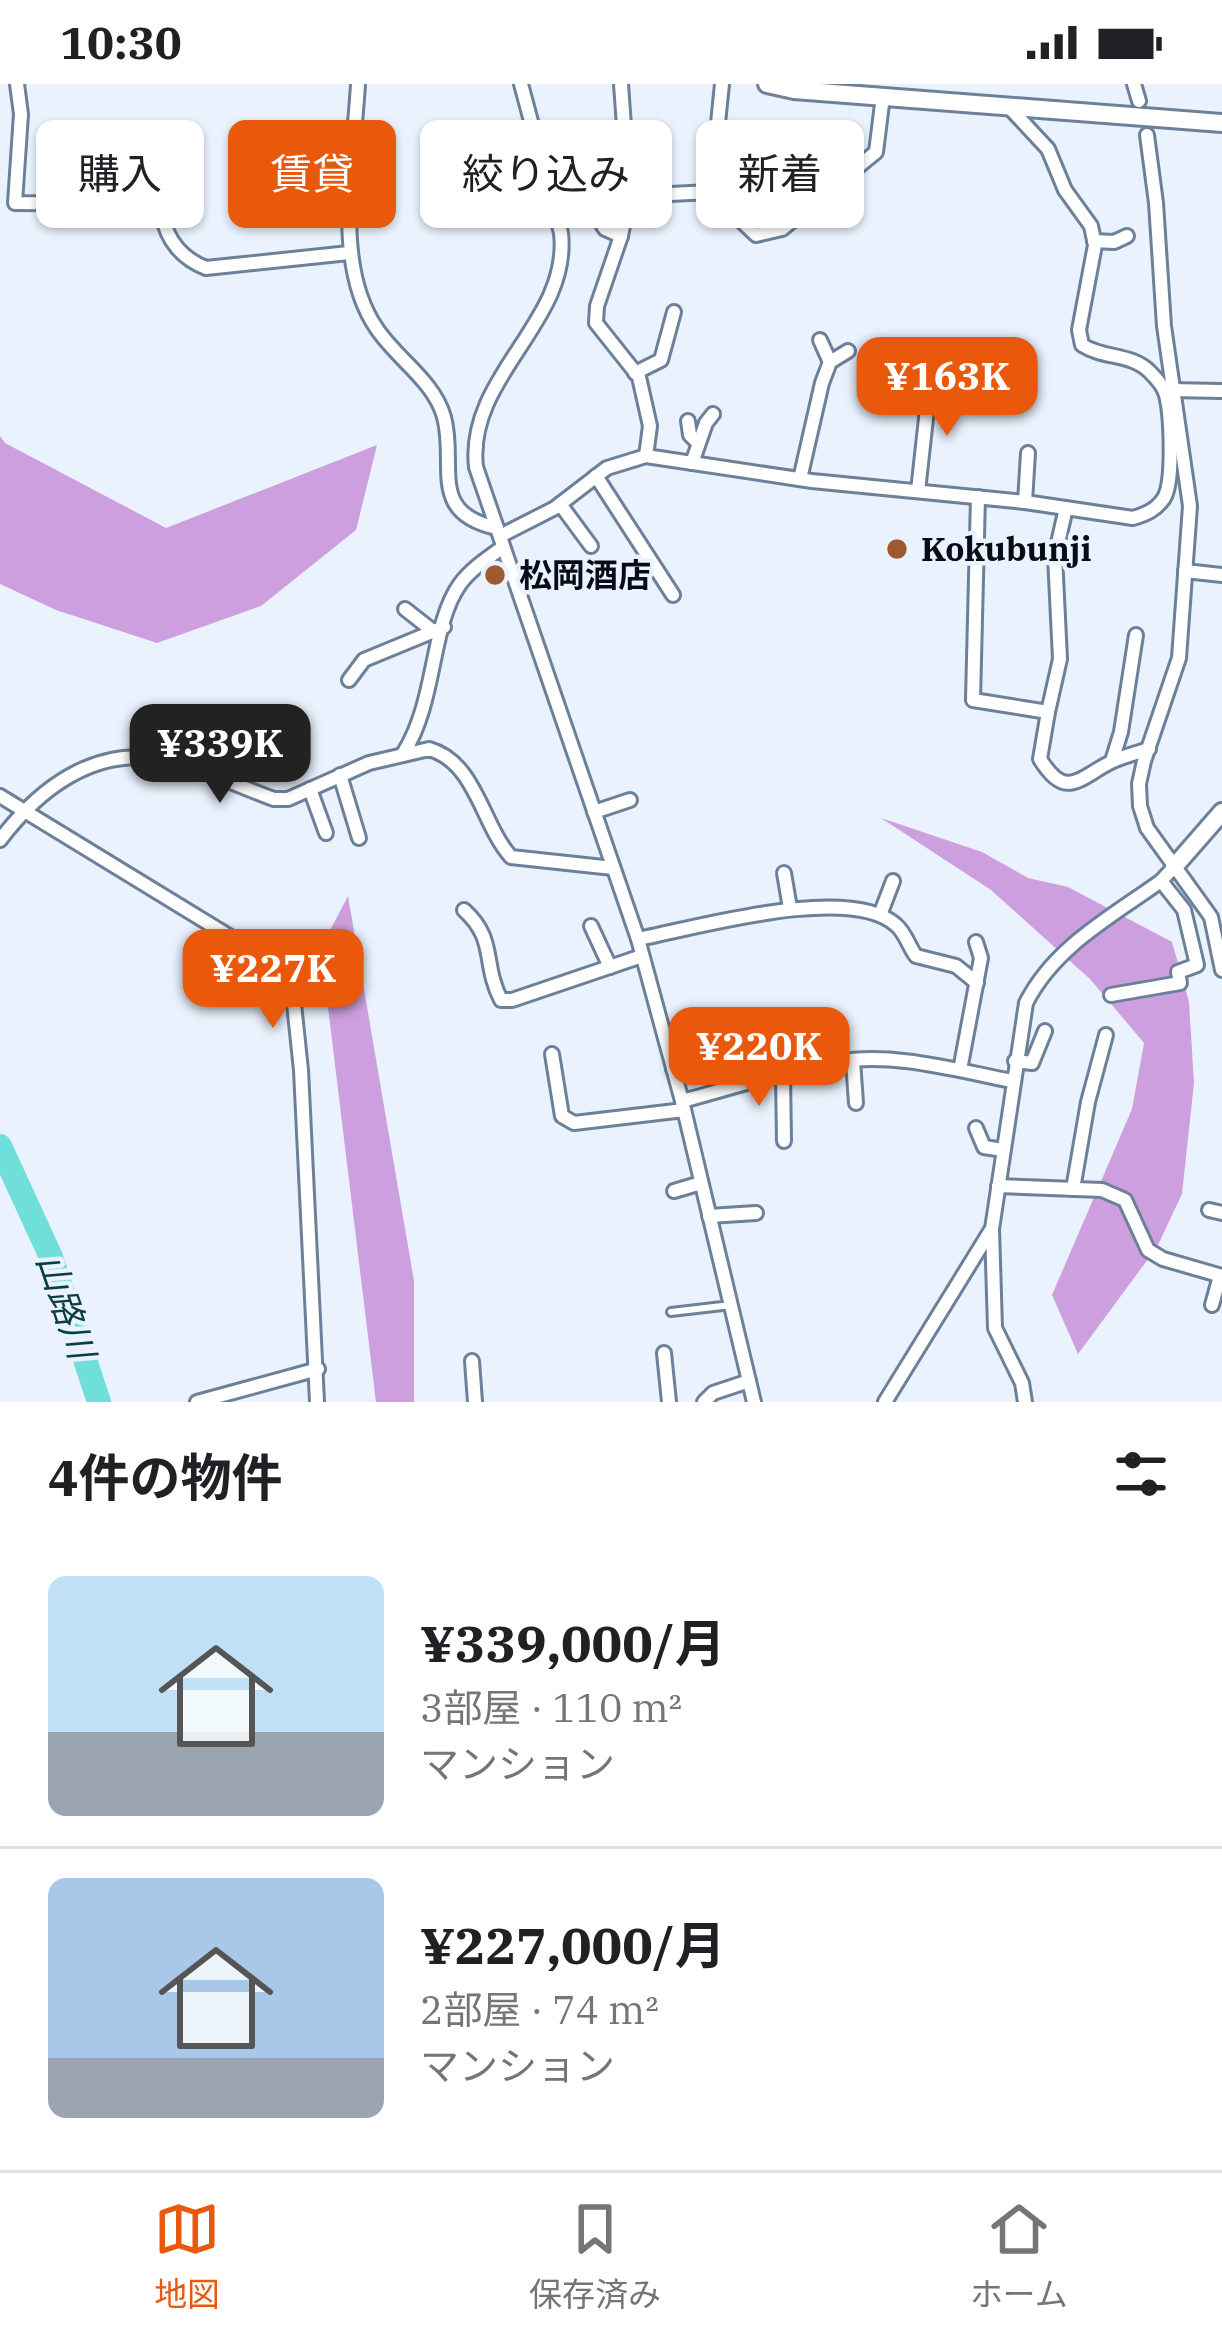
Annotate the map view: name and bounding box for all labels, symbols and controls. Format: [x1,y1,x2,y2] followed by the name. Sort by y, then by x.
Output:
[60,13,182,71] text: 10:30
[36,120,204,228] chip: 購入
[228,120,396,228] chip: 賃貸
[420,120,672,228] chip: 絞り込み
[696,120,864,228] chip: 新着
[863,337,1031,439] pin: ¥163K
[884,350,1010,401] text: ¥163K
[921,527,1091,570] place label: Kokubunji
[884,536,910,562] marker: Kokubunji
[519,553,651,596] place label: 松岡酒店
[482,562,508,588] marker: 松岡酒店
[136,704,304,806] pin: ¥339K
[157,717,283,768] text: ¥339K
[189,929,357,1031] pin: ¥227K
[210,942,336,993] text: ¥227K
[675,1007,843,1109] pin: ¥220K
[696,1020,822,1071] text: ¥220K
[27,1247,108,1368] water label: 山路川
[1108,1441,1174,1507] icon: filters
[48,1444,283,1510] text: 4件の物件
[420,1610,726,1676] text: ¥339,000/月
[144,1624,288,1768] icon: home
[420,1682,682,1733] text: 3部屋 · 110 m²
[420,1738,615,1789] text: マンション
[420,1912,726,1978] text: ¥227,000/月
[144,1926,288,2070] icon: home
[420,1984,659,2035] text: 2部屋 · 74 m²
[420,2040,615,2091] text: マンション
[154,2196,220,2316] tab: 地図
[529,2196,661,2316] tab: 保存済み
[970,2196,1068,2316] tab: ホーム

